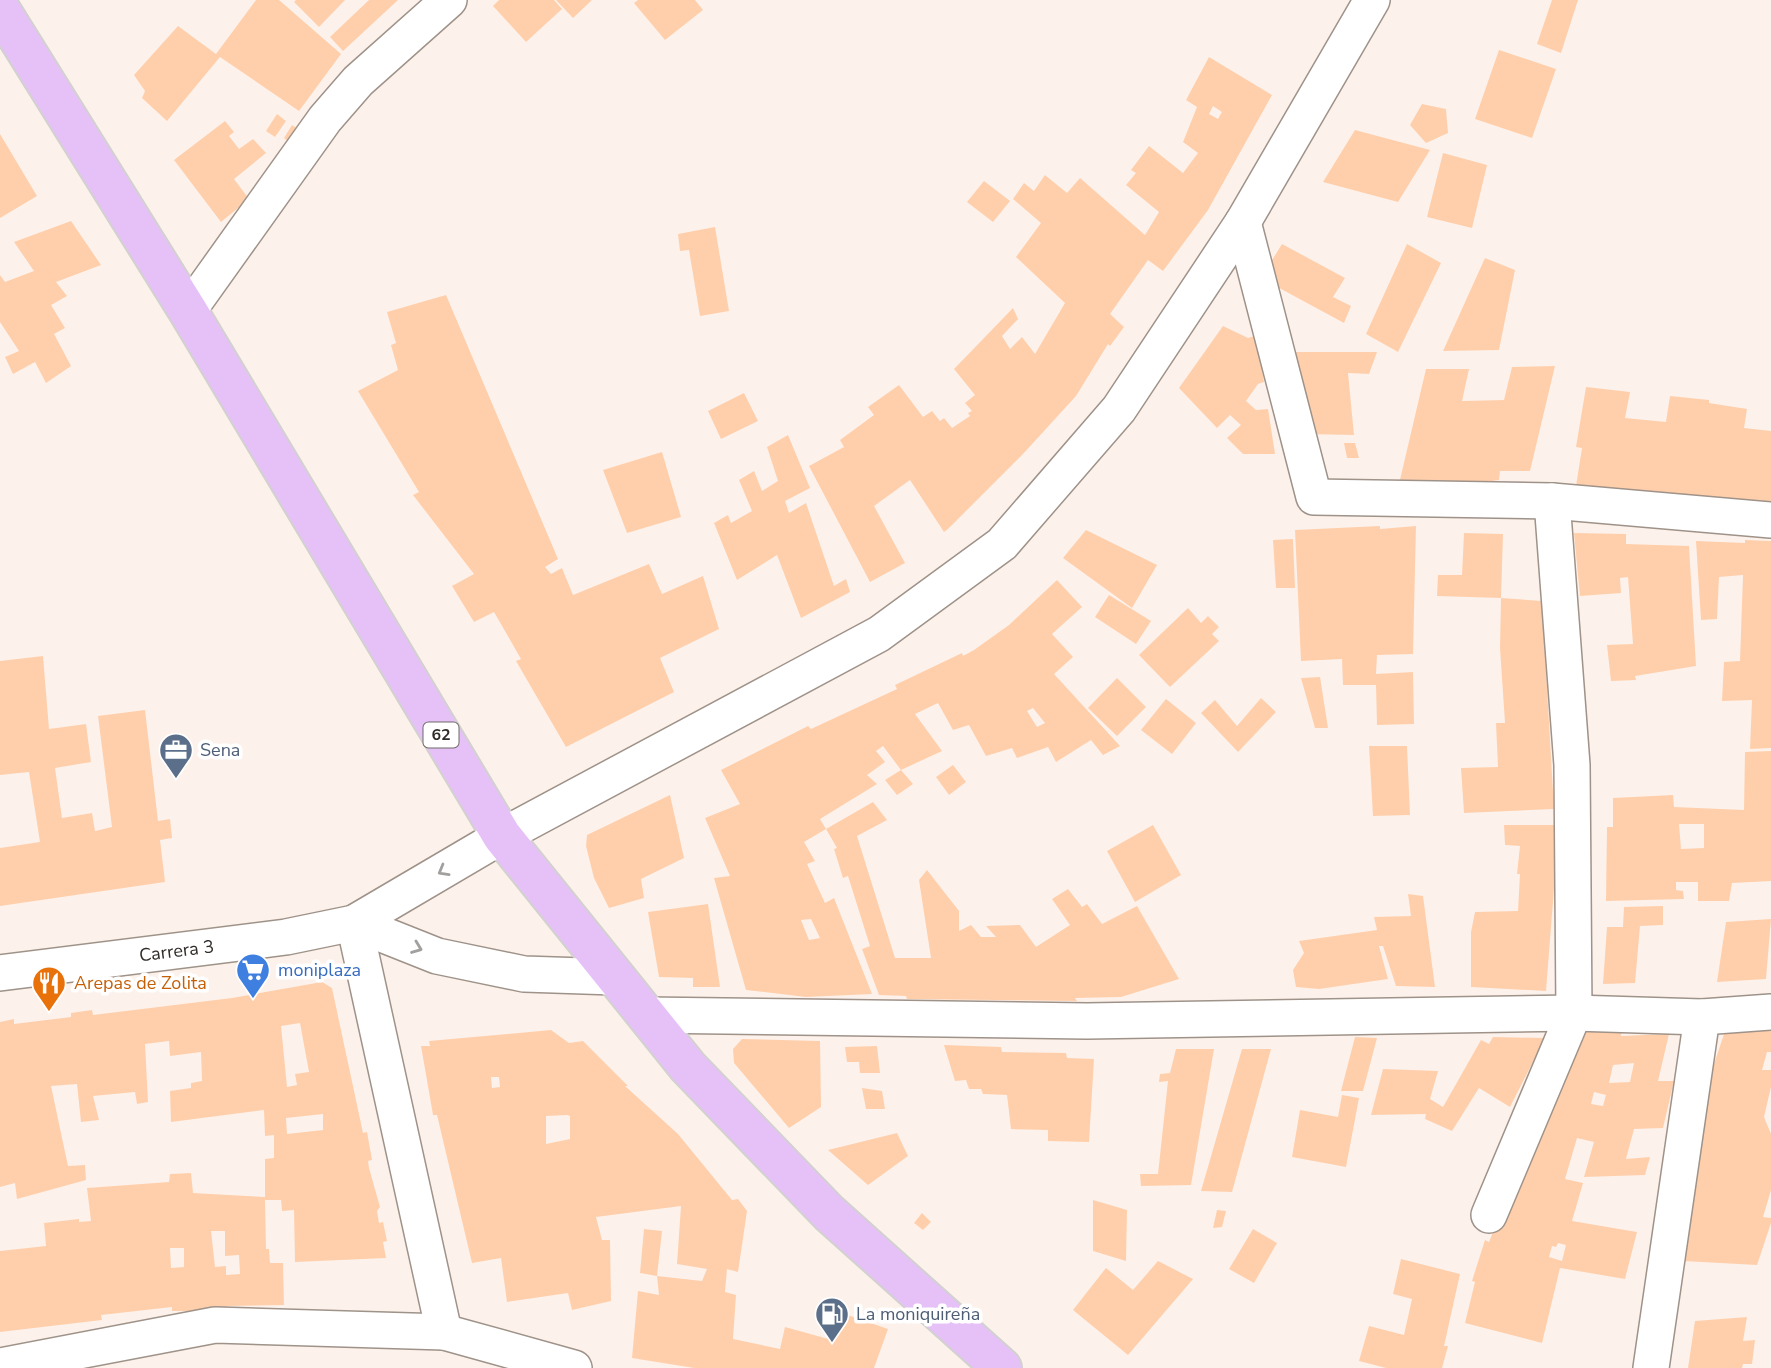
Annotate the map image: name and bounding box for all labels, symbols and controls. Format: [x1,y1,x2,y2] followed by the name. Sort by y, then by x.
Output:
[424,722,458,748] road number: 62
[157,731,195,780] office icon: Sena
[200,738,240,762] place label: Sena
[438,863,451,876] one-way arrow
[138,934,215,967] street label: Carrera 3
[411,940,423,954] one-way arrow
[234,951,272,1000] supermarket icon: moniplaza
[278,958,361,982] place label: moniplaza
[30,964,68,1013] restaurant icon: Arepas de Zolita
[74,971,207,995] place label: Arepas de Zolita
[813,1295,851,1344] fuel station icon: La moniquireña
[856,1302,980,1326] place label: La moniquireña

